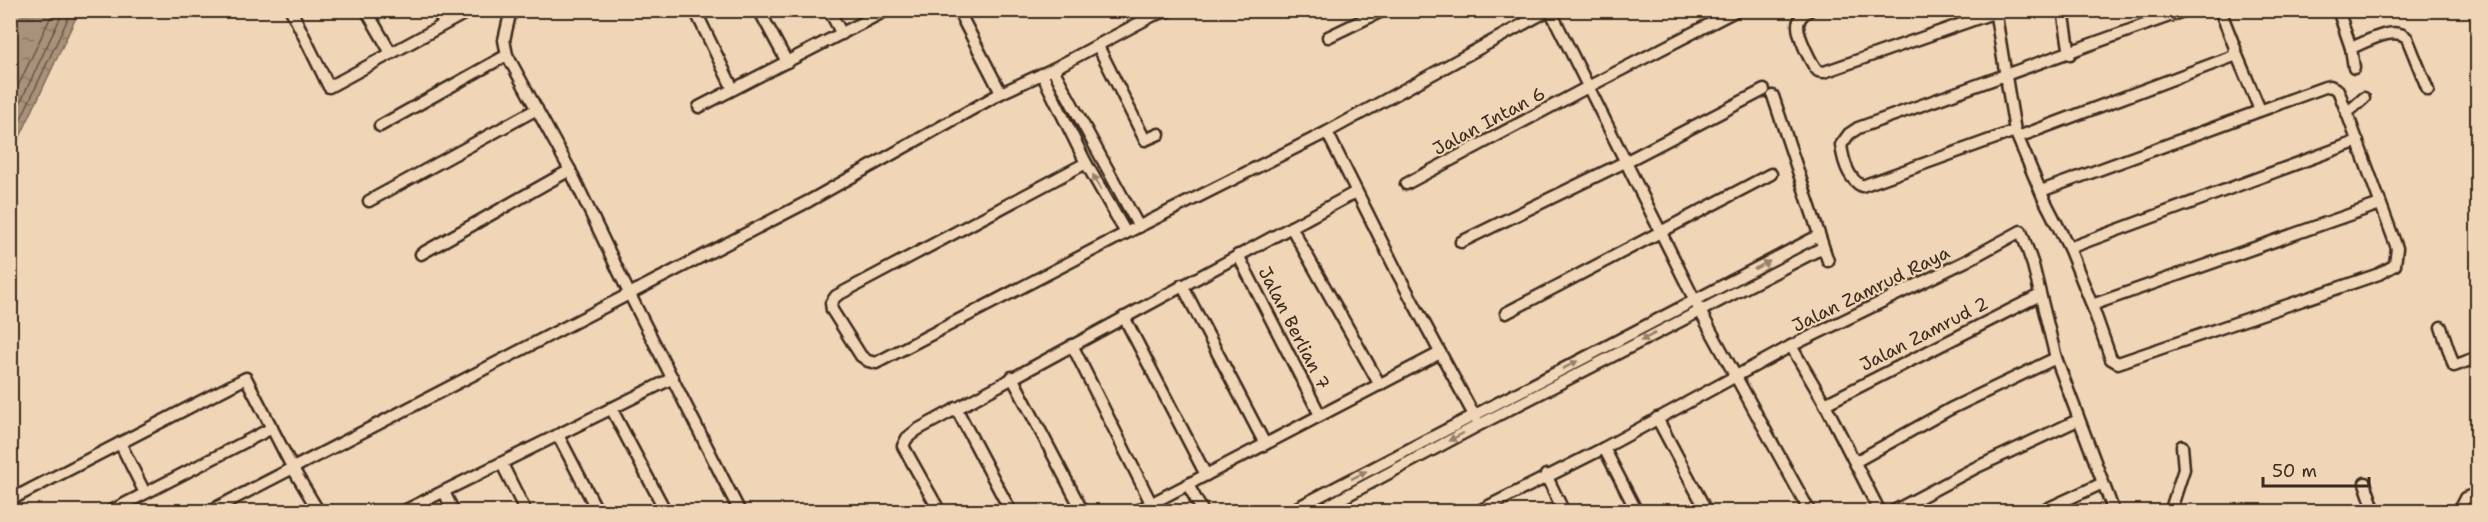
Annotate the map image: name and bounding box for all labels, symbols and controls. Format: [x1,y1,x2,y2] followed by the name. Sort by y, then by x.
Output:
[1429,81,1549,161] street label: Jalan Intan 6
[1092,173,1102,190] one-way arrow
[1788,240,1954,338] street label: Jalan Zamrud Raya
[1753,260,1770,270] one-way arrow
[1253,262,1335,394] street label: Jalan Berlian 7
[1856,291,1992,377] street label: Jalan Zamrud 2
[1639,332,1657,342] one-way arrow
[1561,360,1578,370] one-way arrow
[1448,432,1465,442] one-way arrow
[2263,450,2370,488] scale bar
[2272,459,2317,483] text: 50 m
[1351,470,1368,480] one-way arrow

